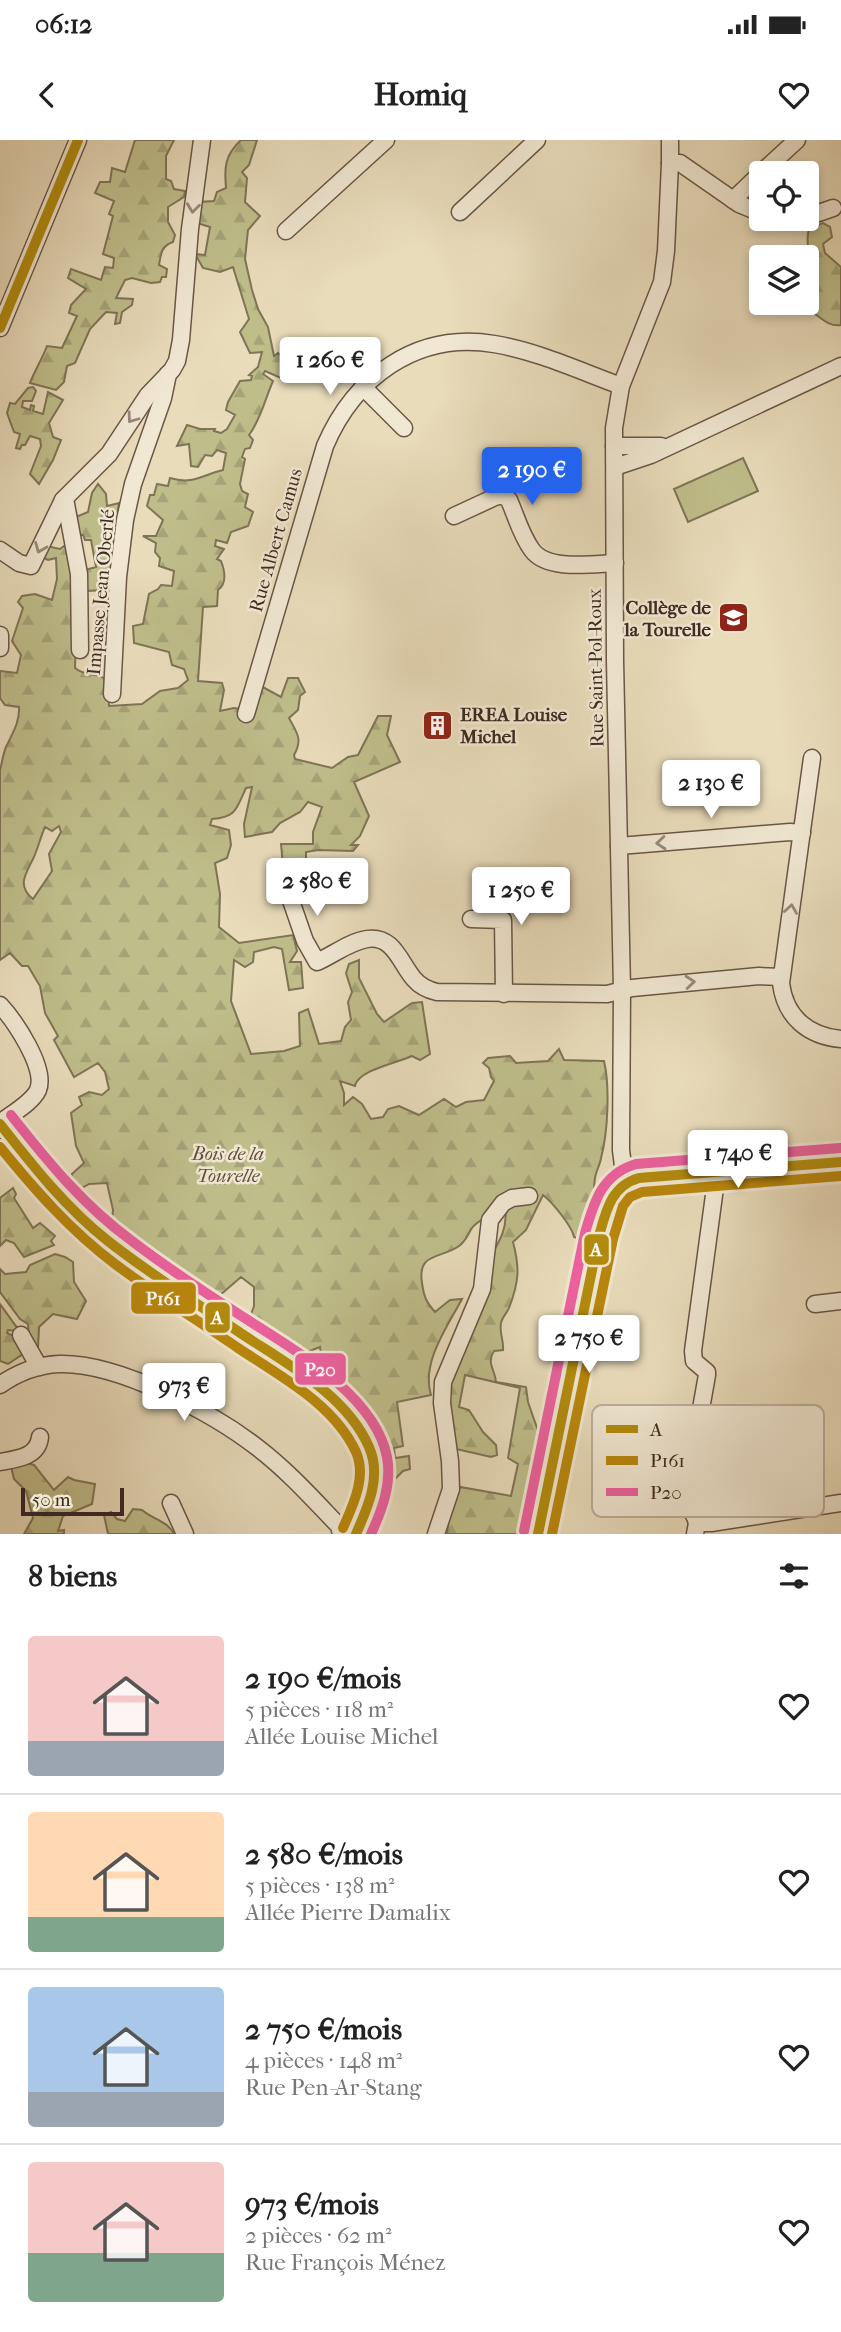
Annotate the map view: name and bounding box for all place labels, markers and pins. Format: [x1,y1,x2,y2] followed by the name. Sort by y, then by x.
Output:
[265,338,395,397] pin: 1 260 €
[467,448,597,507] pin: 2 190 €
[624,597,712,641] place label: Collège de la Tourelle
[717,601,751,635] school or university icon: Collège de la Tourelle
[459,704,568,748] place label: EREA Louise Michel
[420,708,454,742] building icon: EREA Louise Michel
[646,760,776,820] pin: 2 130 €
[252,858,382,918] pin: 2 580 €
[456,868,586,927] pin: 1 250 €
[673,1130,803,1190] pin: 1 740 €
[524,1316,654,1375] pin: 2 750 €
[135,1364,233,1423] pin: 973 €

